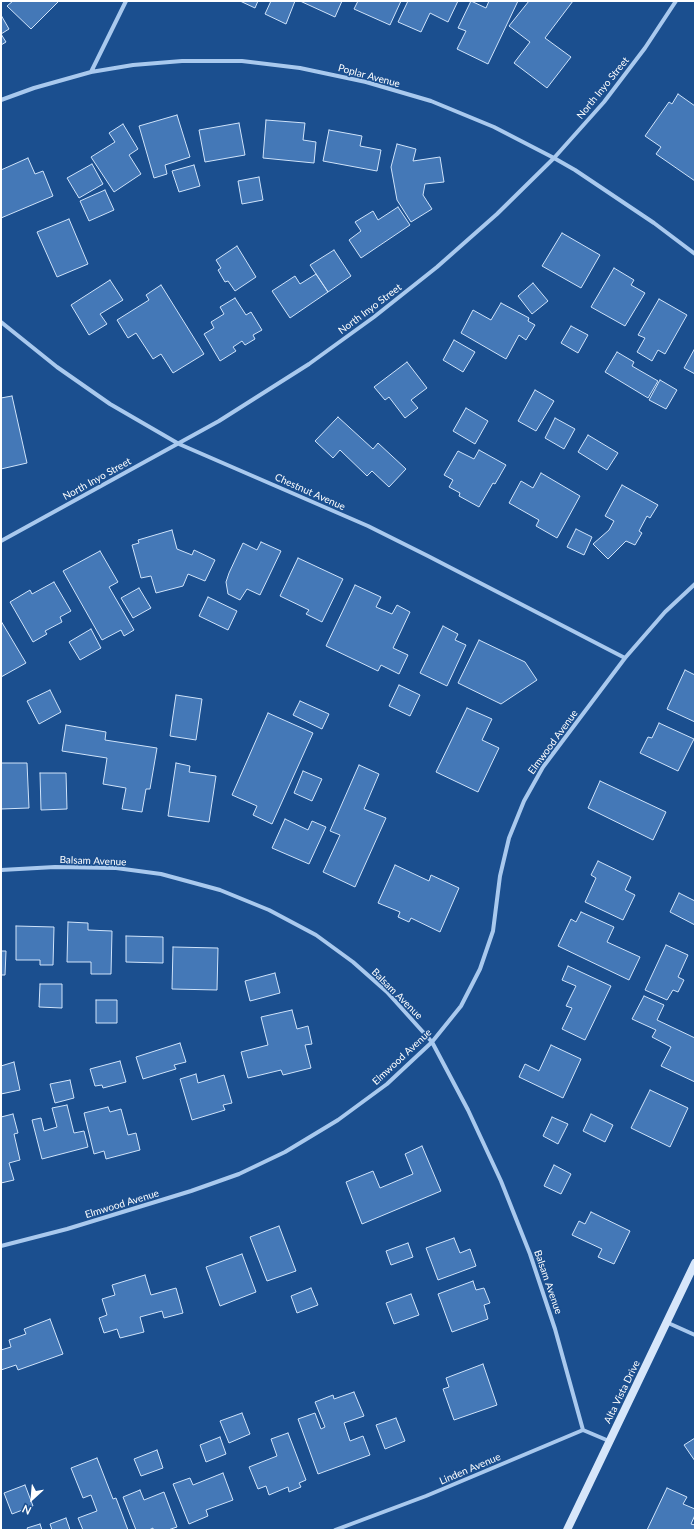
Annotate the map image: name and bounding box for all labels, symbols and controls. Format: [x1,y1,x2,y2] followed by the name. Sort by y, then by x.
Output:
[574,55,632,121] street label: North Inyo Street
[337,62,401,90] street label: Poplar Avenue
[336,281,404,337] street label: North Inyo Street
[61,455,133,503] street label: North Inyo Street
[273,471,347,513] street label: Chestnut Avenue
[526,707,580,777] street label: Elmwood Avenue
[59,854,127,868] street label: Balsam Avenue
[369,966,425,1022] street label: Balsam Avenue
[370,1026,434,1088] street label: Elmwood Avenue
[84,1187,160,1221] street label: Elmwood Avenue
[531,1248,565,1316] street label: Balsam Avenue
[602,1359,642,1425] street label: Alta Vista Drive
[438,1451,502,1487] street label: Linden Avenue
[12,1479,52,1519] north arrow
[20,1503,33,1518] text: N

